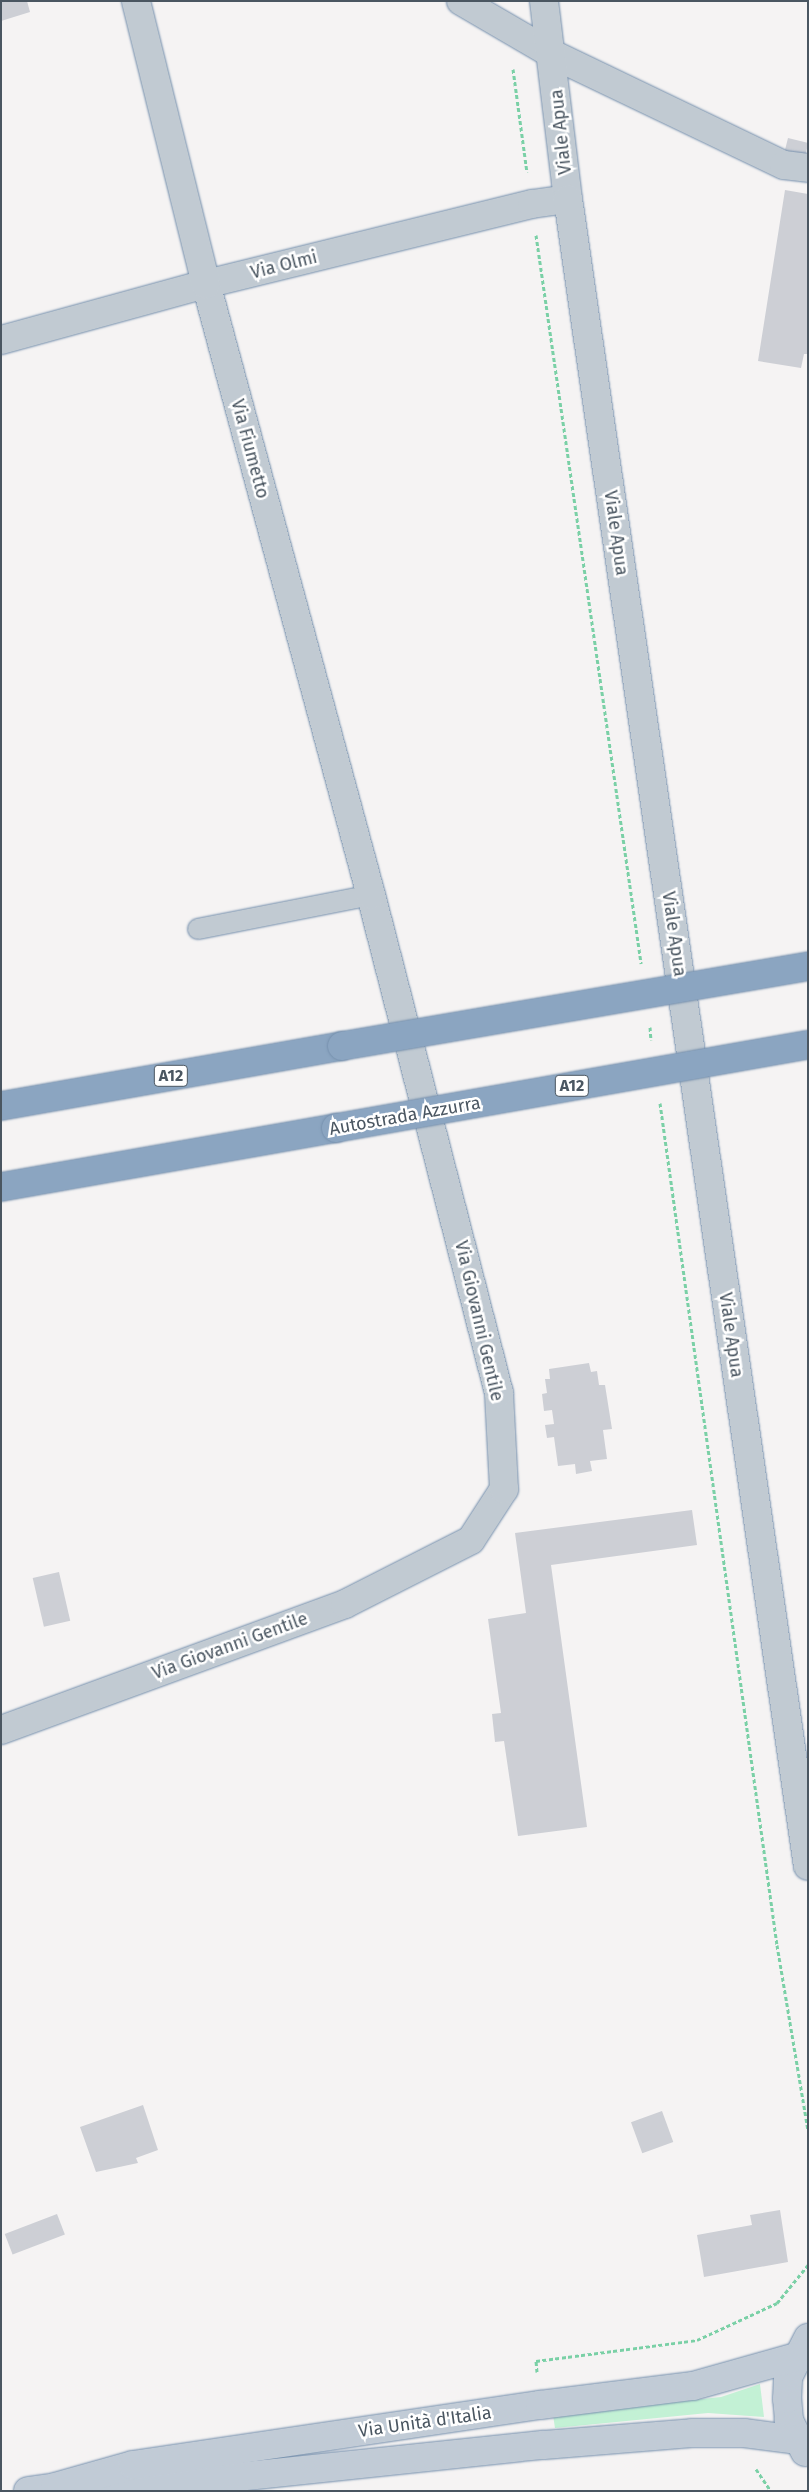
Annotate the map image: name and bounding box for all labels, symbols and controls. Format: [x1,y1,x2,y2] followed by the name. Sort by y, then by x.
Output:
[546,88,576,176] street label: Viale Apua
[248,246,320,284] street label: Via Olmi
[226,397,274,501] street label: Via Fiumetto
[599,489,633,577] street label: Viale Apua
[657,890,691,978] street label: Viale Apua
[154,1062,188,1090] road number: A12
[554,1072,590,1100] road number: A12
[328,1092,482,1140] street label: Autostrada Azzurra
[450,1239,508,1403] street label: Via Giovanni Gentile
[714,1291,748,1379] street label: Viale Apua
[149,1608,311,1684] street label: Via Giovanni Gentile
[357,2402,493,2442] street label: Via Unità d'Italia

